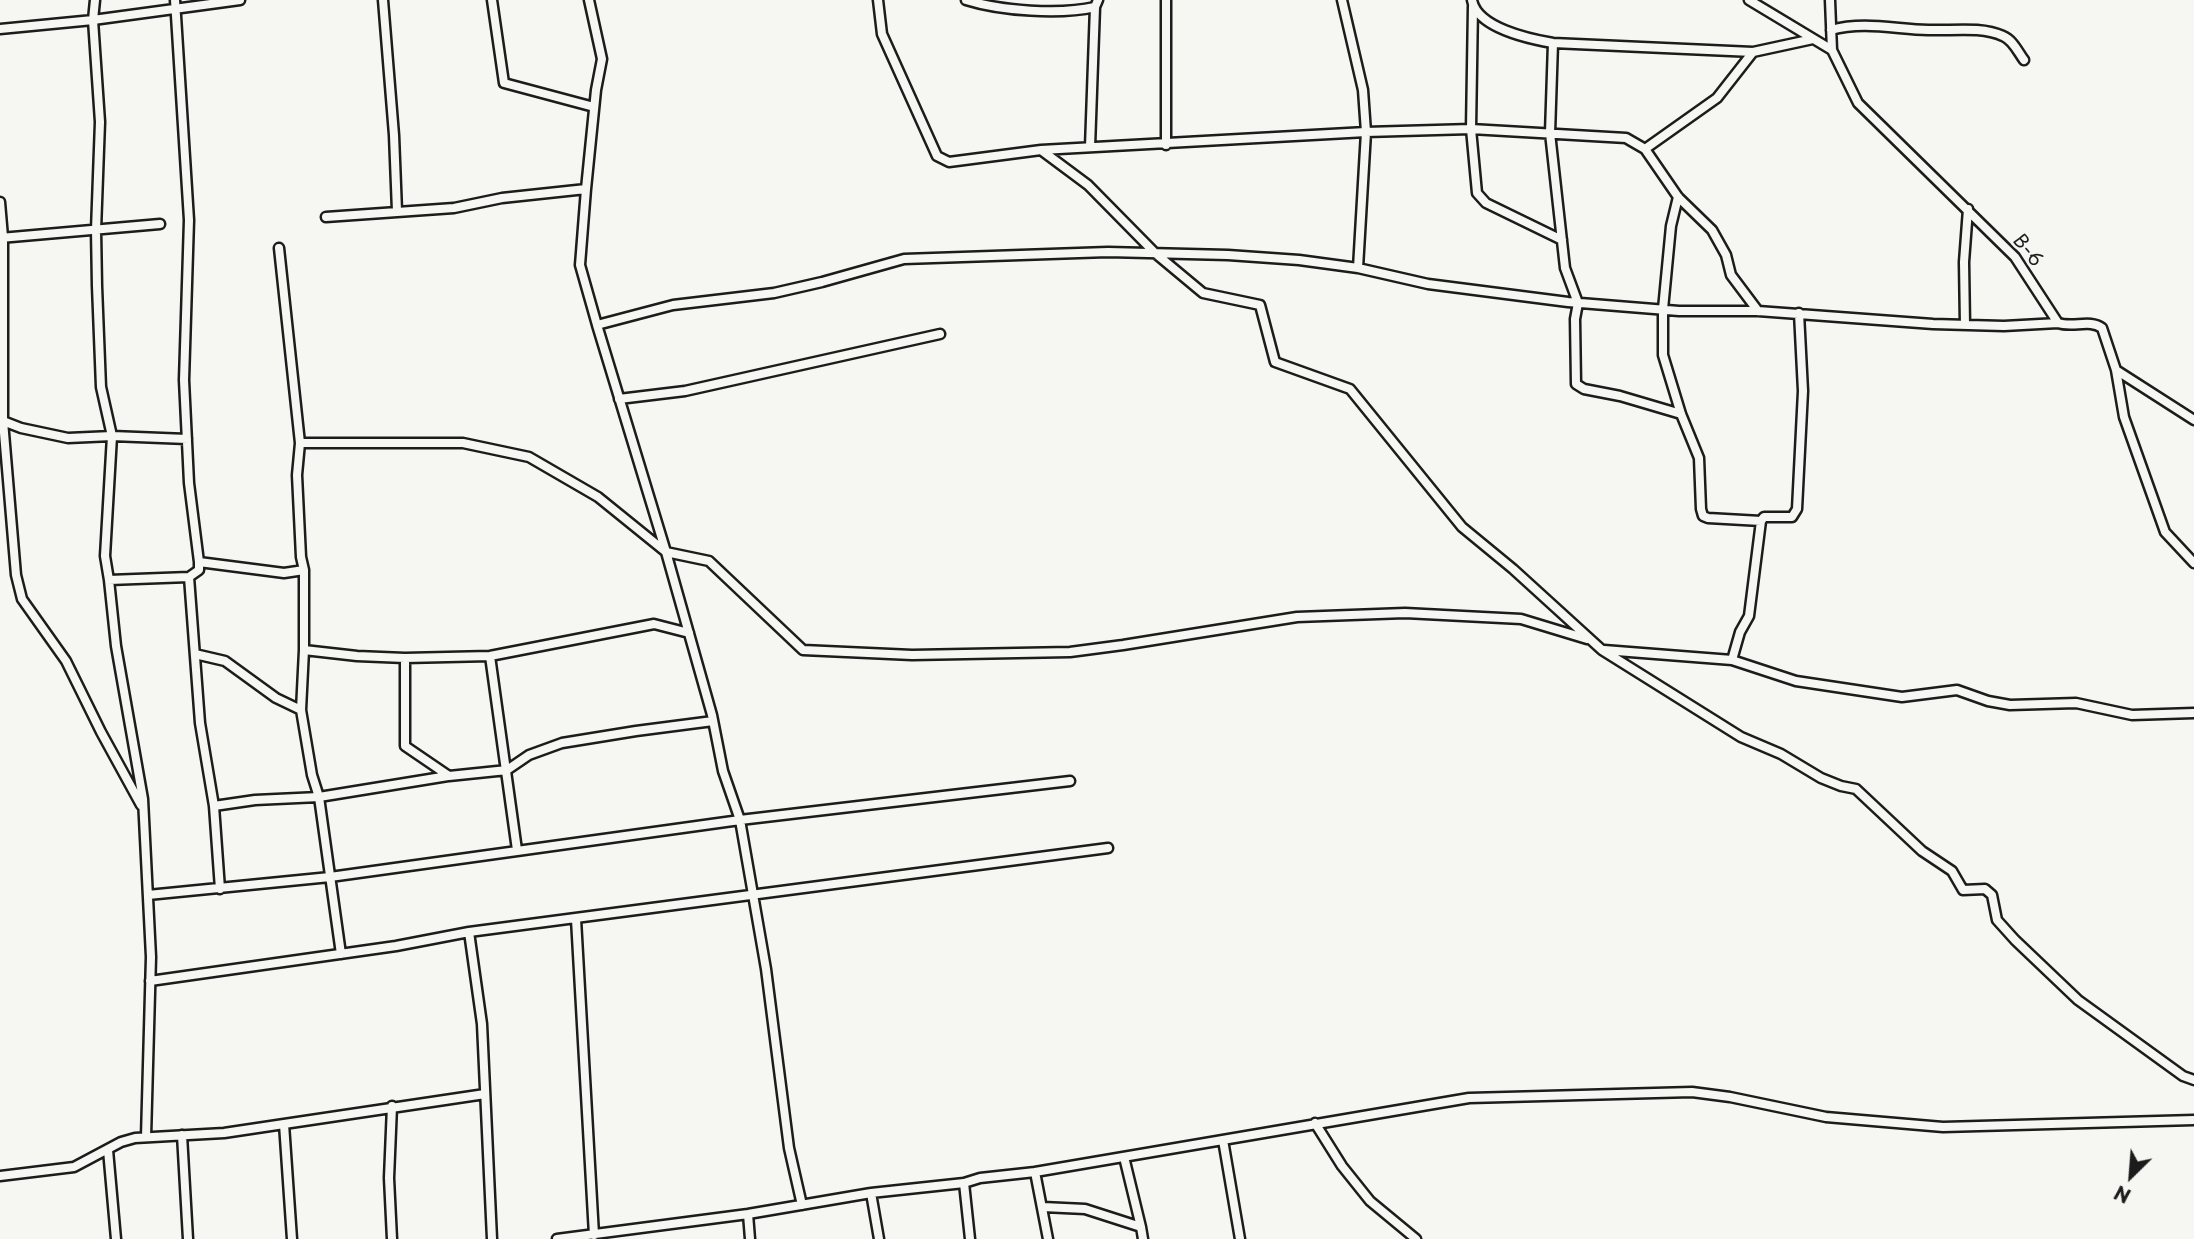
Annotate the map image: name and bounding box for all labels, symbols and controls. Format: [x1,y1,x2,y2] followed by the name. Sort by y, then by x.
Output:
[2007,230,2047,272] street label: B-6
[2096,1141,2166,1211] north arrow
[2109,1179,2135,1211] text: N

